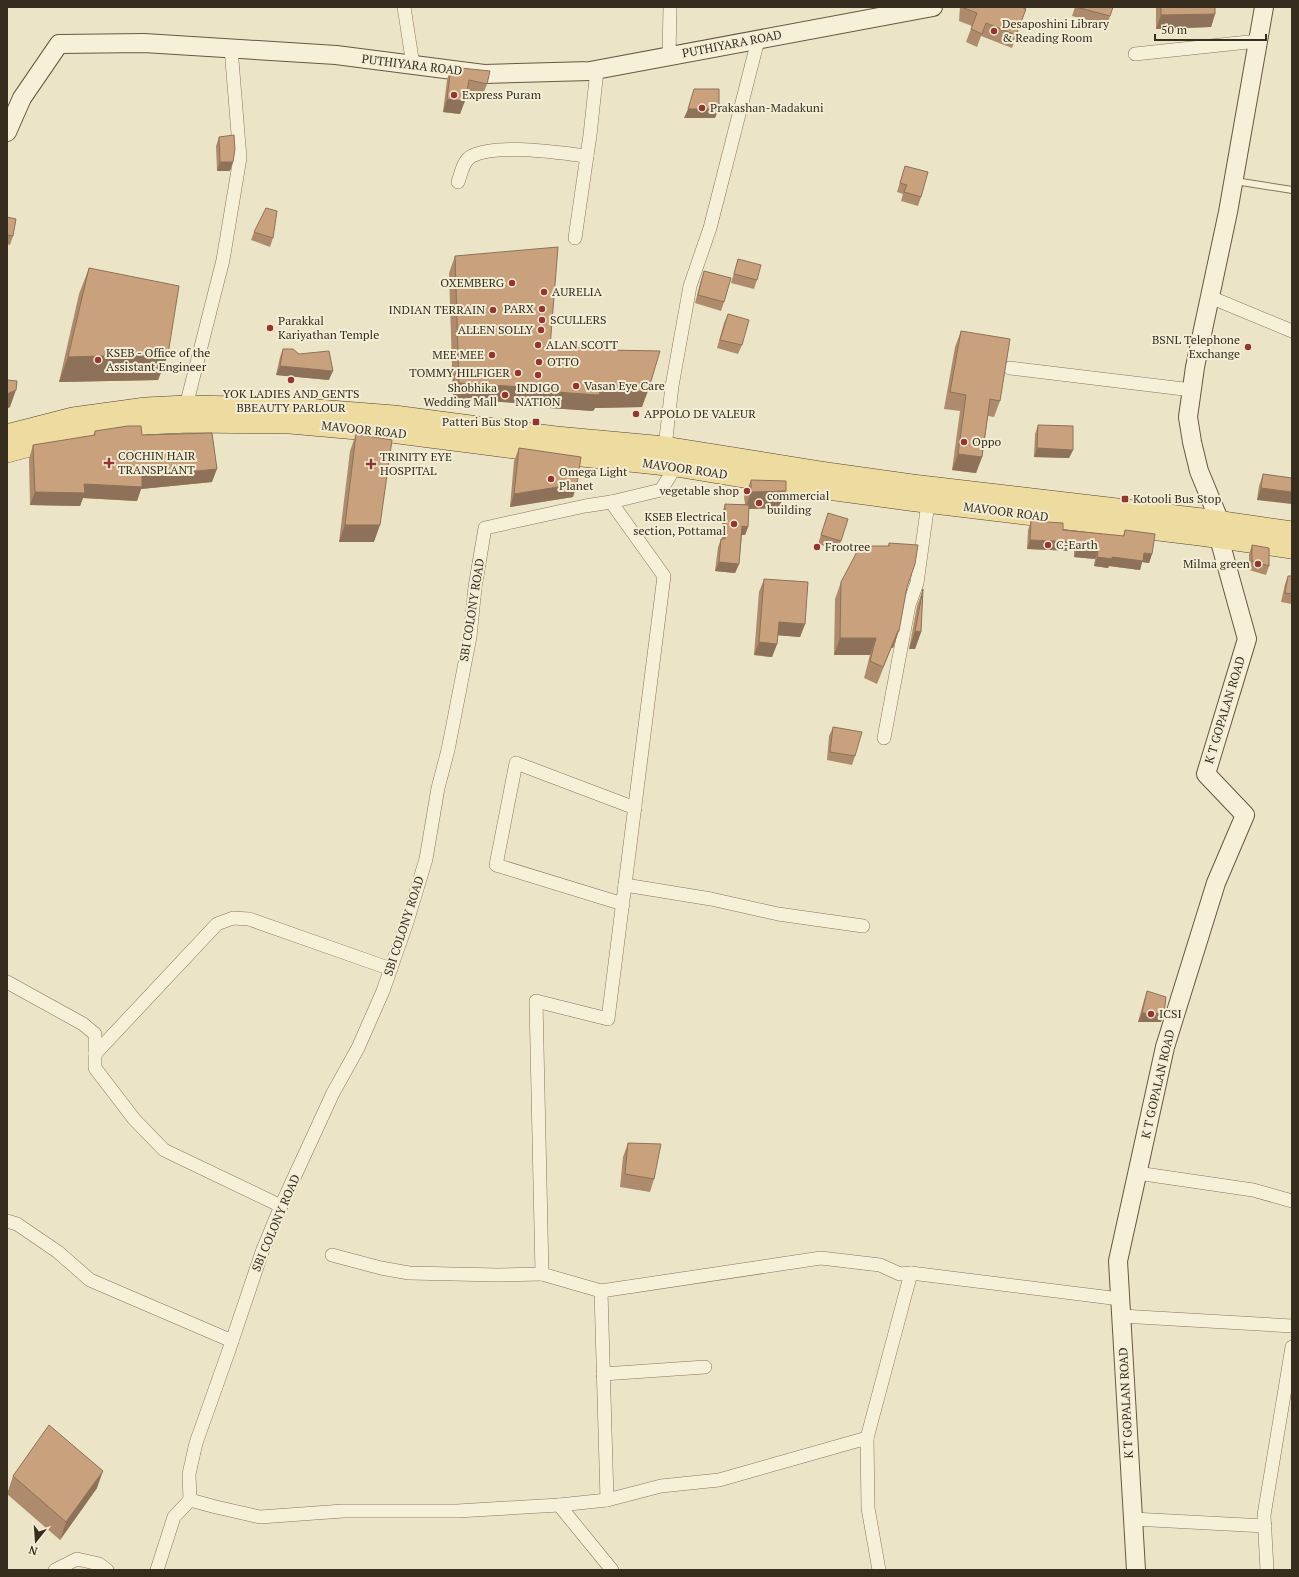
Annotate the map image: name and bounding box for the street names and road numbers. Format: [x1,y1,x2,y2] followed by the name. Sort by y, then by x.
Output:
[681,26,783,61] street label: PUTHIYARA ROAD
[361,51,463,78] street label: PUTHIYARA ROAD
[321,418,407,441] street label: MAVOOR ROAD
[642,455,729,482] street label: MAVOOR ROAD
[963,499,1049,524] street label: MAVOOR ROAD
[456,557,487,662] street label: SBI COLONY ROAD
[1201,654,1248,765] street label: K T GOPALAN ROAD
[380,874,427,978] street label: SBI COLONY ROAD
[1138,1028,1177,1140] street label: K T GOPALAN ROAD
[248,1172,303,1274] street label: SBI COLONY ROAD
[1115,1347,1136,1459] street label: K T GOPALAN ROAD

